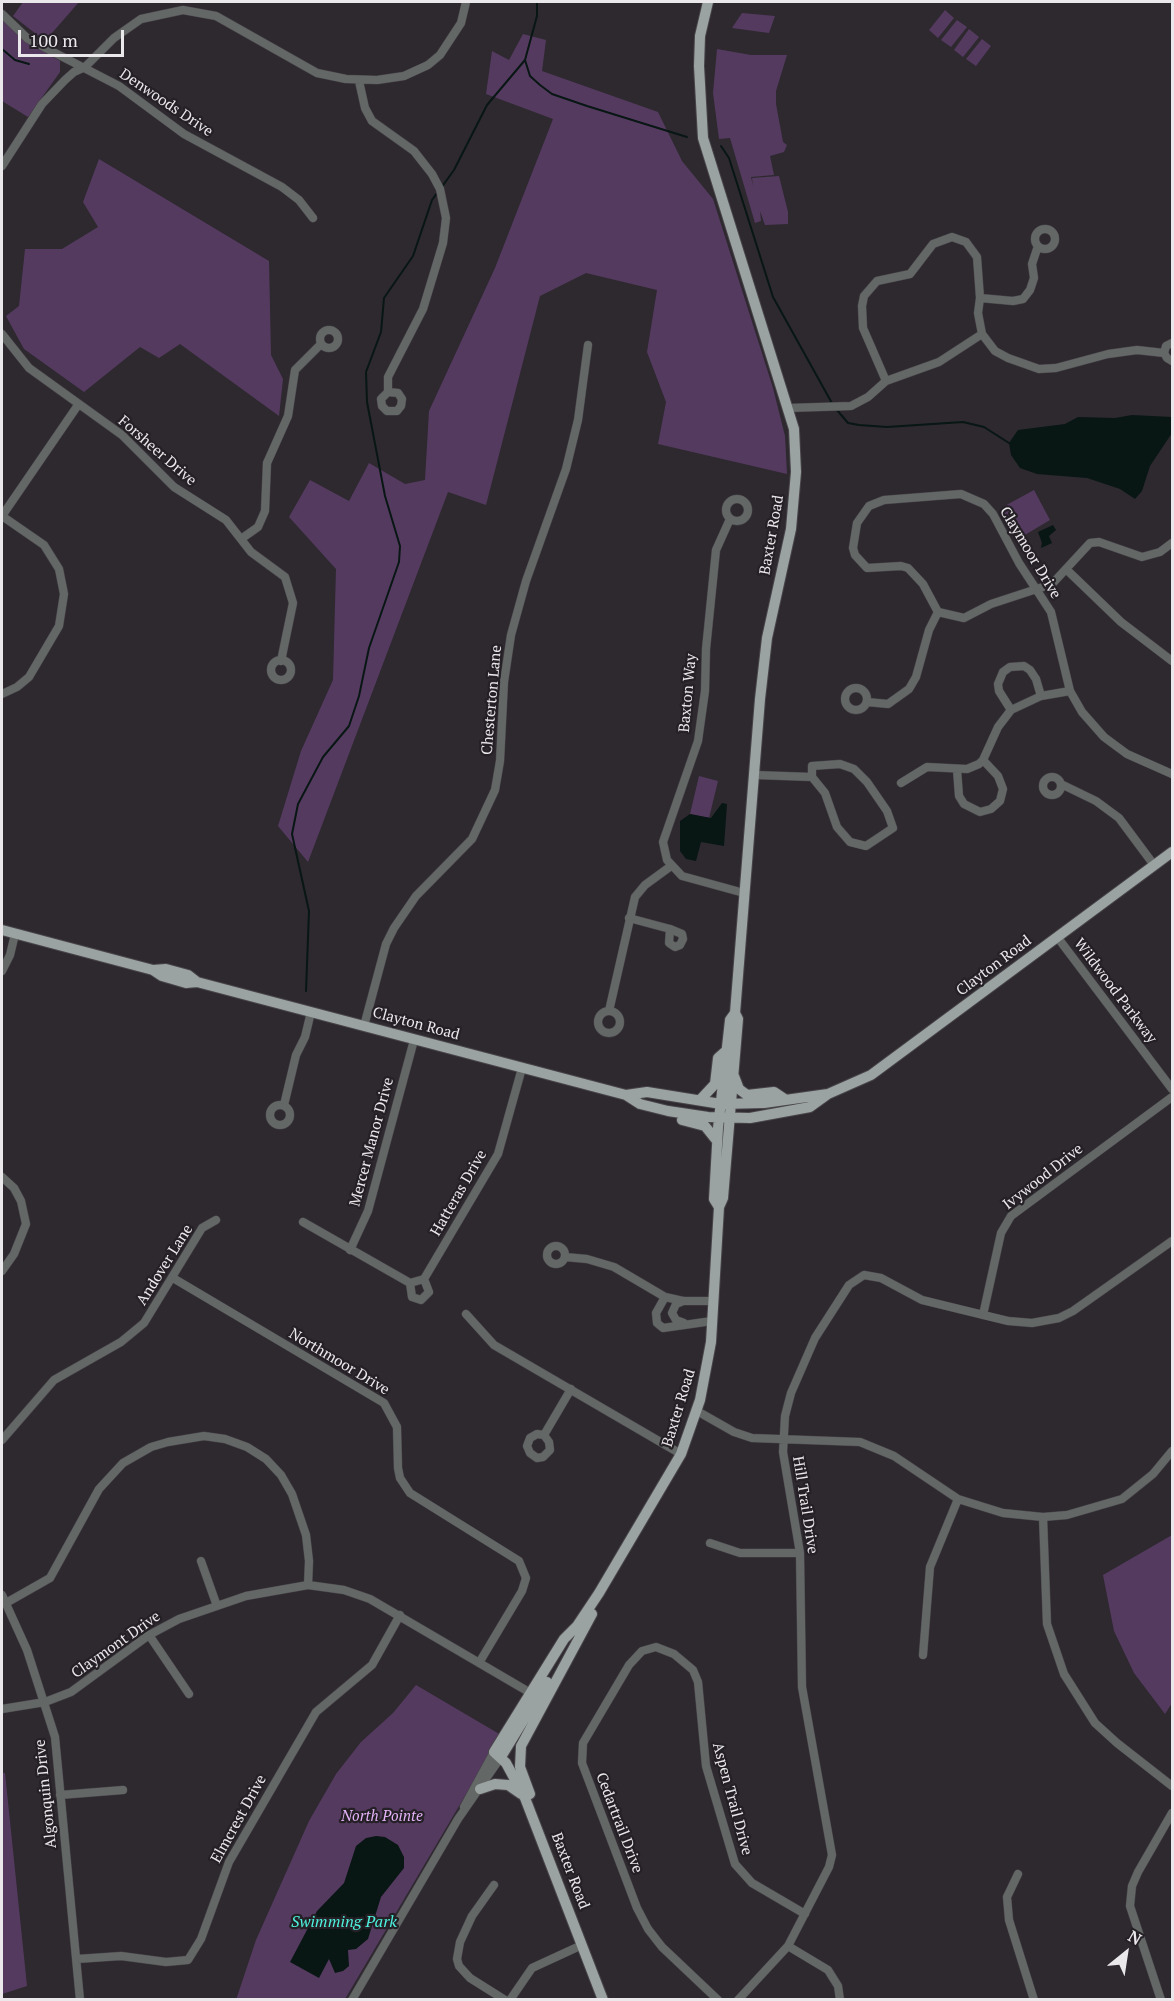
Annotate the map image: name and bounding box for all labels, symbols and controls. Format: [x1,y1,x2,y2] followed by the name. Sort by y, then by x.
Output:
[21,18,128,56] scale bar
[29,28,78,52] text: 100 m
[116,65,216,141] street label: Denwoods Drive
[114,412,200,490] street label: Forsheer Drive
[756,494,788,576] street label: Baxter Road
[995,504,1065,602] street label: Claymoor Drive
[478,644,506,756] street label: Chesterton Lane
[676,653,700,733] street label: Baxton Way
[953,932,1035,1000] street label: Clayton Road
[1070,935,1160,1047] street label: Wildwood Parkway
[371,1004,461,1044] street label: Clayton Road
[346,1075,398,1209] street label: Mercer Manor Drive
[999,1140,1087,1214] street label: Ivywood Drive
[427,1147,491,1239] street label: Hatteras Drive
[133,1221,197,1309] street label: Andover Lane
[285,1325,393,1399] street label: Northmoor Drive
[659,1367,699,1449] street label: Baxter Road
[788,1455,822,1555] street label: Hill Trail Drive
[68,1608,164,1682] street label: Claymont Drive
[31,1739,61,1849] street label: Algonquin Drive
[708,1741,756,1857] street label: Aspen Trail Drive
[592,1770,646,1876] street label: Cedartrail Drive
[207,1772,271,1866] street label: Elmcrest Drive
[341,1808,423,1826] park label: North Pointe
[547,1830,593,1912] street label: Baxter Road
[291,1912,397,1932] water label: Swimming Park
[1096,1923,1156,1983] north arrow
[1124,1925,1146,1950] text: N

